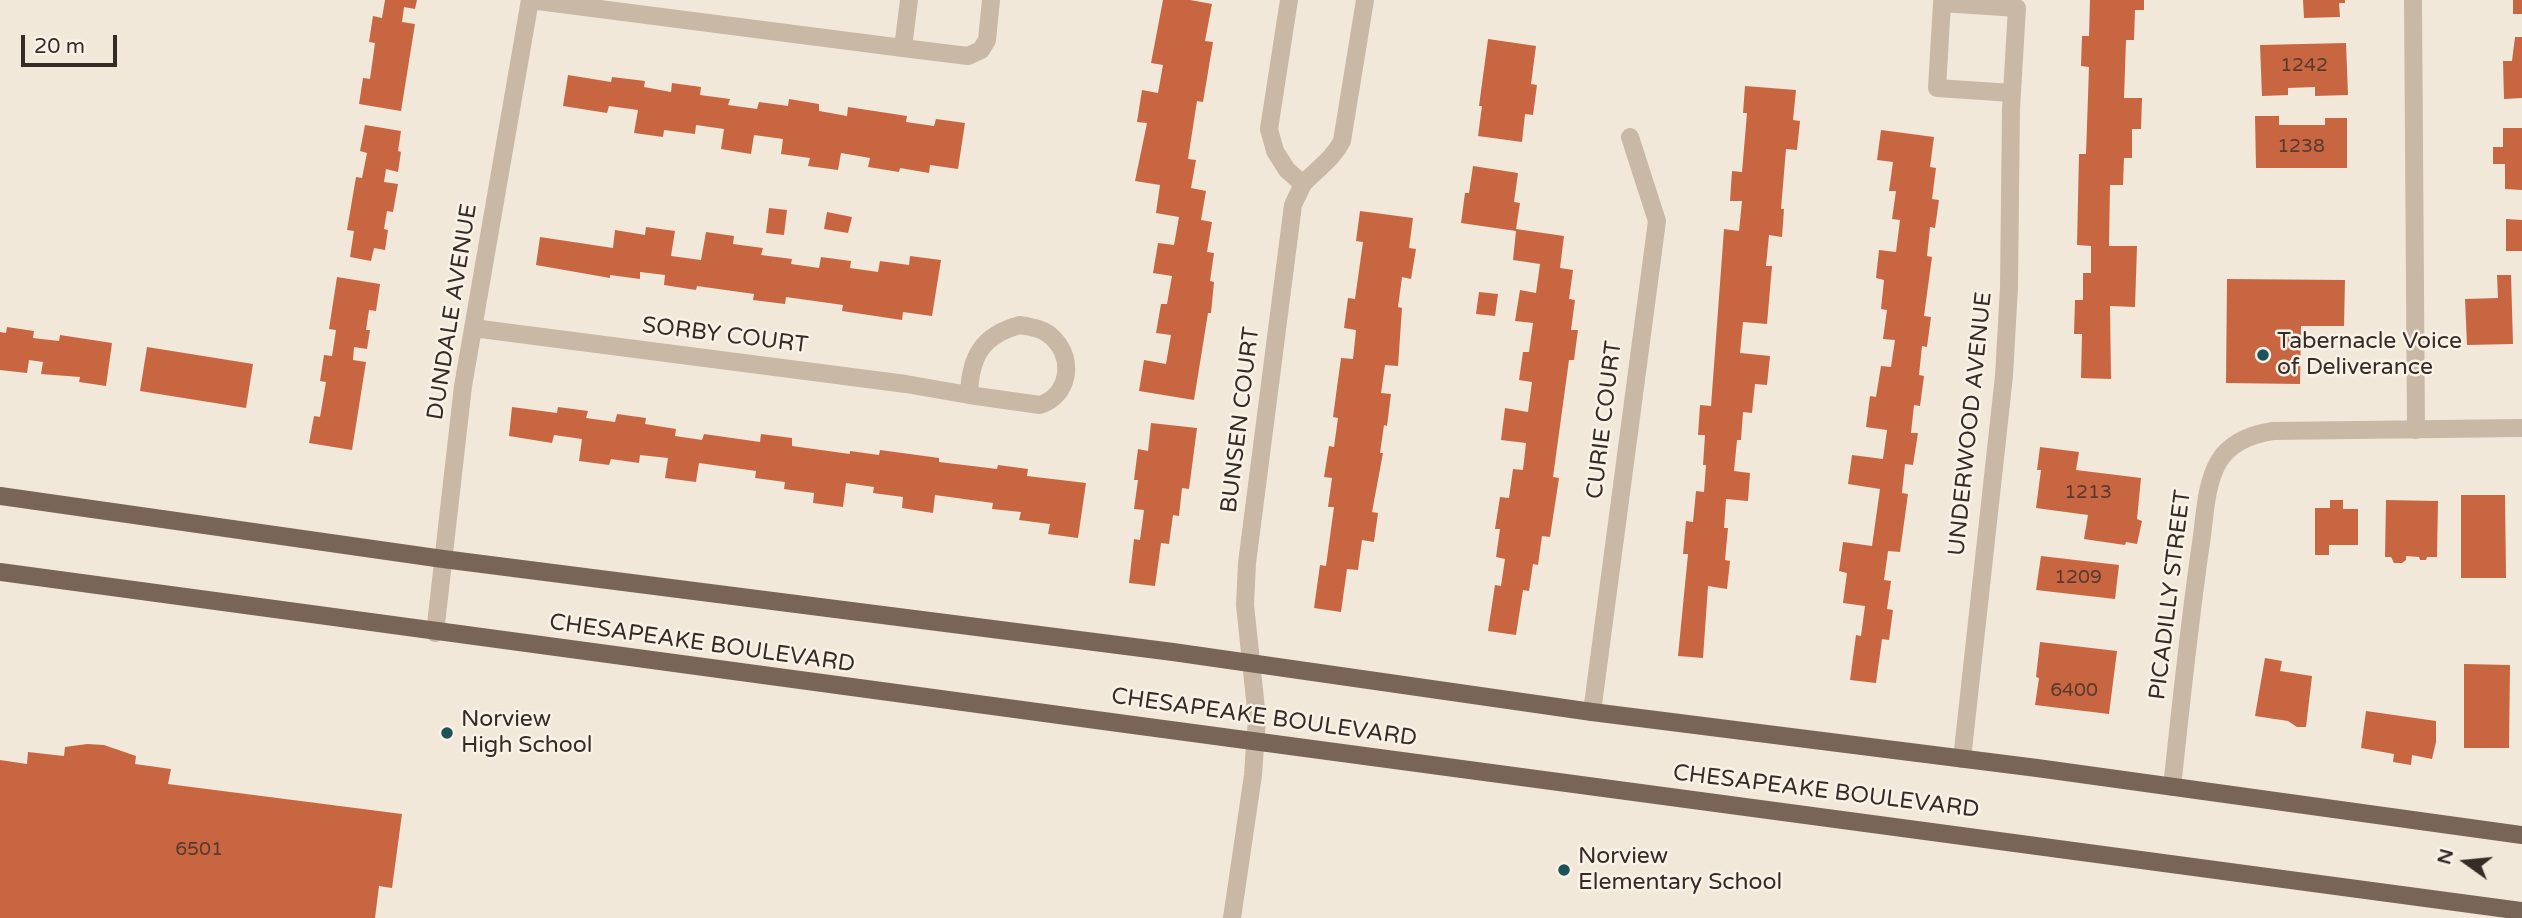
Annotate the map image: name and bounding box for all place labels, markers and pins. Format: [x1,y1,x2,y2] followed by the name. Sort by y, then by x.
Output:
[2277,328,2462,382] place label: Tabernacle Voice of Deliverance
[2255,347,2271,363] marker: Tabernacle Voice of Deliverance
[461,706,592,760] place label: Norview High School
[439,725,455,741] marker: Norview High School
[1578,843,1782,897] place label: Norview Elementary School
[1556,862,1572,878] marker: Norview Elementary School

